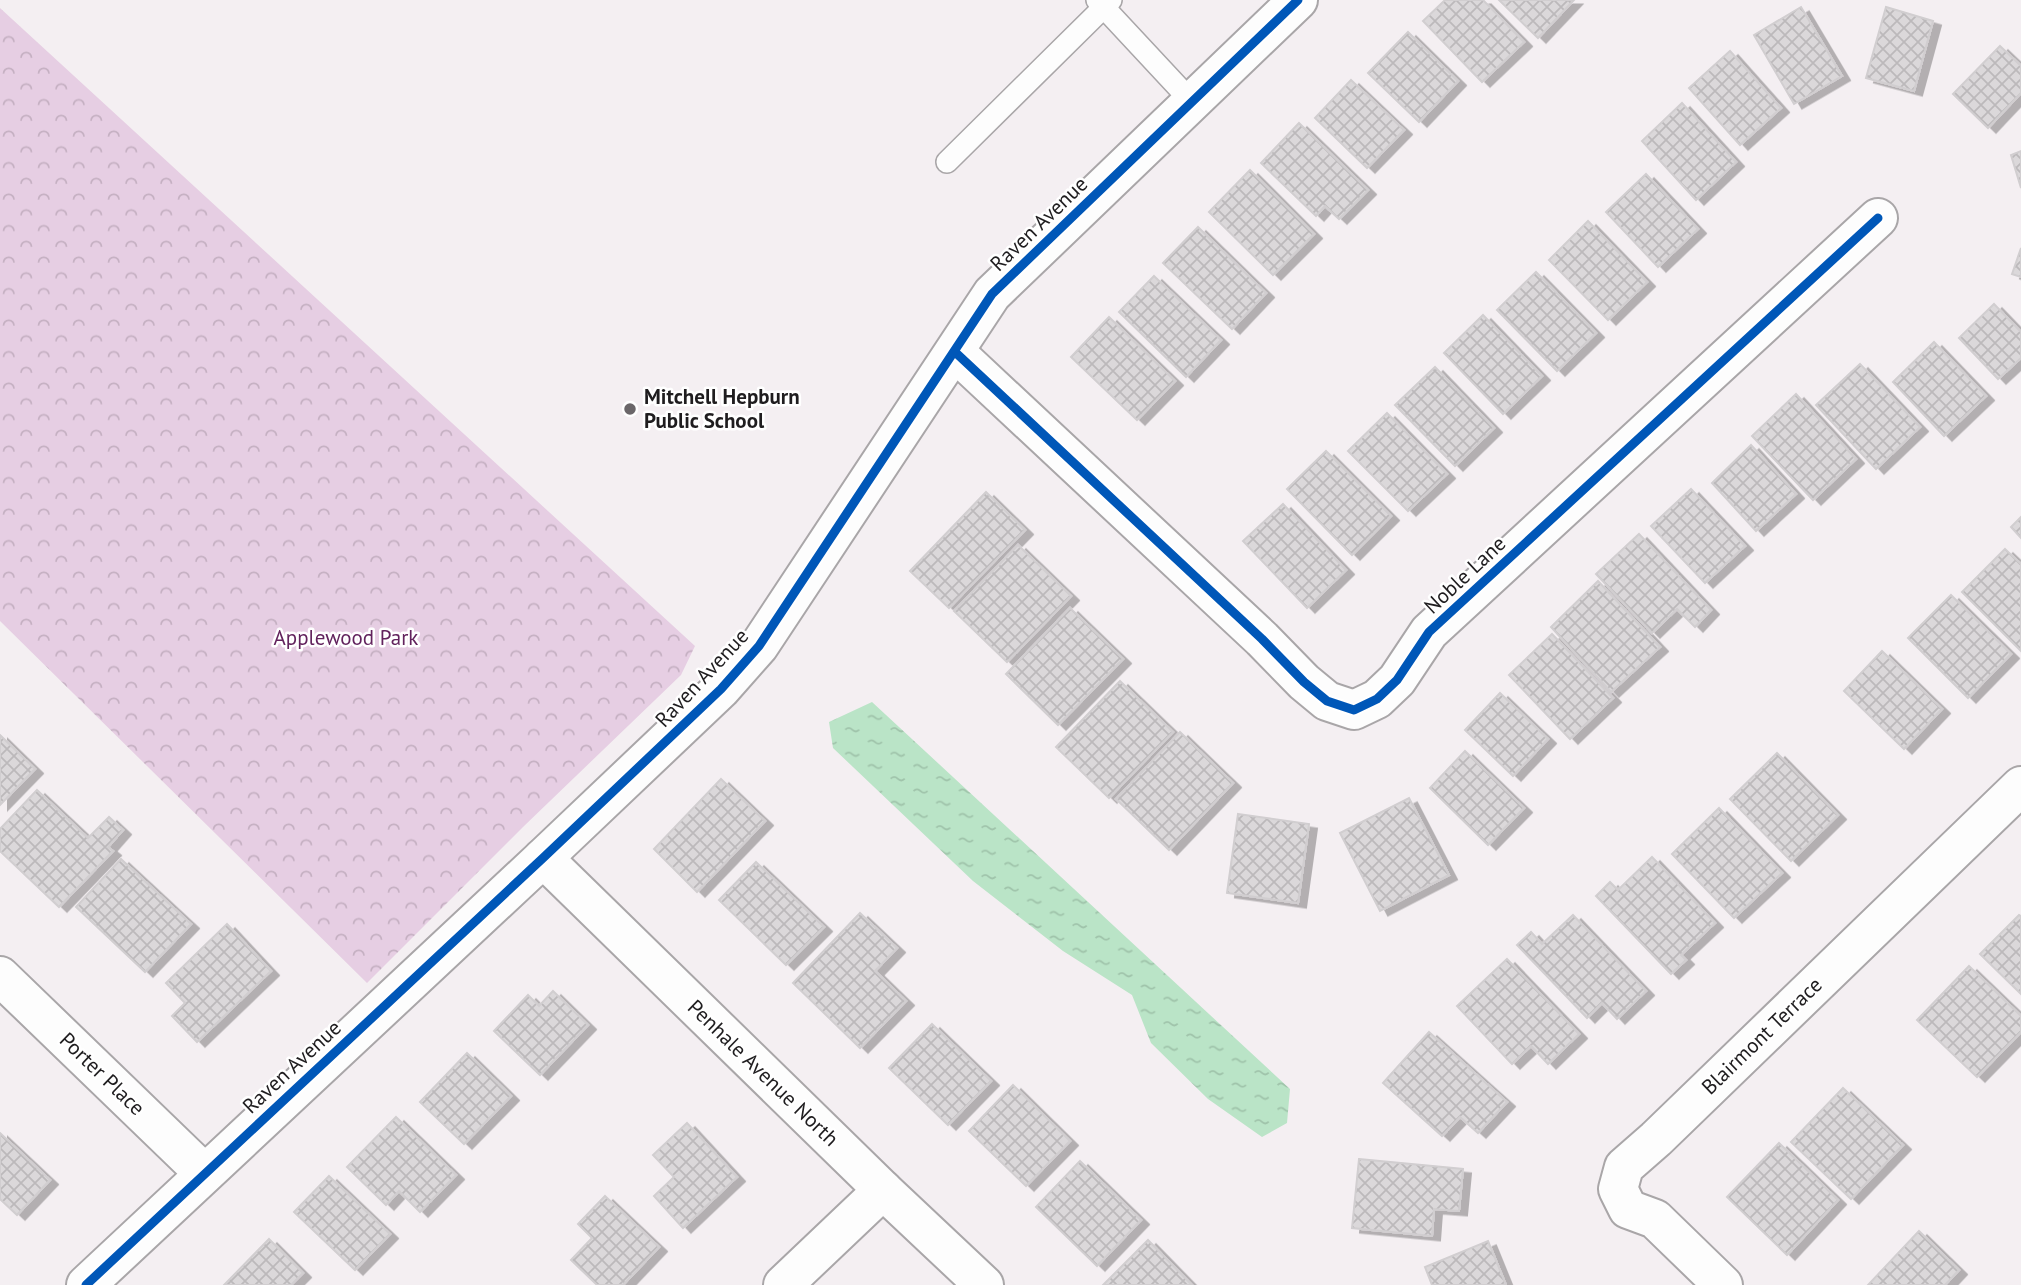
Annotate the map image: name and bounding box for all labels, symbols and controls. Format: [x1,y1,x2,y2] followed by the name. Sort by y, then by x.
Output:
[984,170,1093,277] street label: Raven Avenue
[644,383,800,434] place label: Mitchell Hepburn Public School
[622,401,638,417] marker: Mitchell Hepburn Public School
[1418,530,1511,619] street label: Noble Lane
[649,623,754,733] street label: Raven Avenue
[274,624,418,651] park label: Applewood Park
[1696,971,1828,1100] street label: Blairmont Terrace
[682,994,845,1152] street label: Penhale Avenue North
[237,1014,347,1119] street label: Raven Avenue
[54,1026,151,1121] street label: Porter Place

